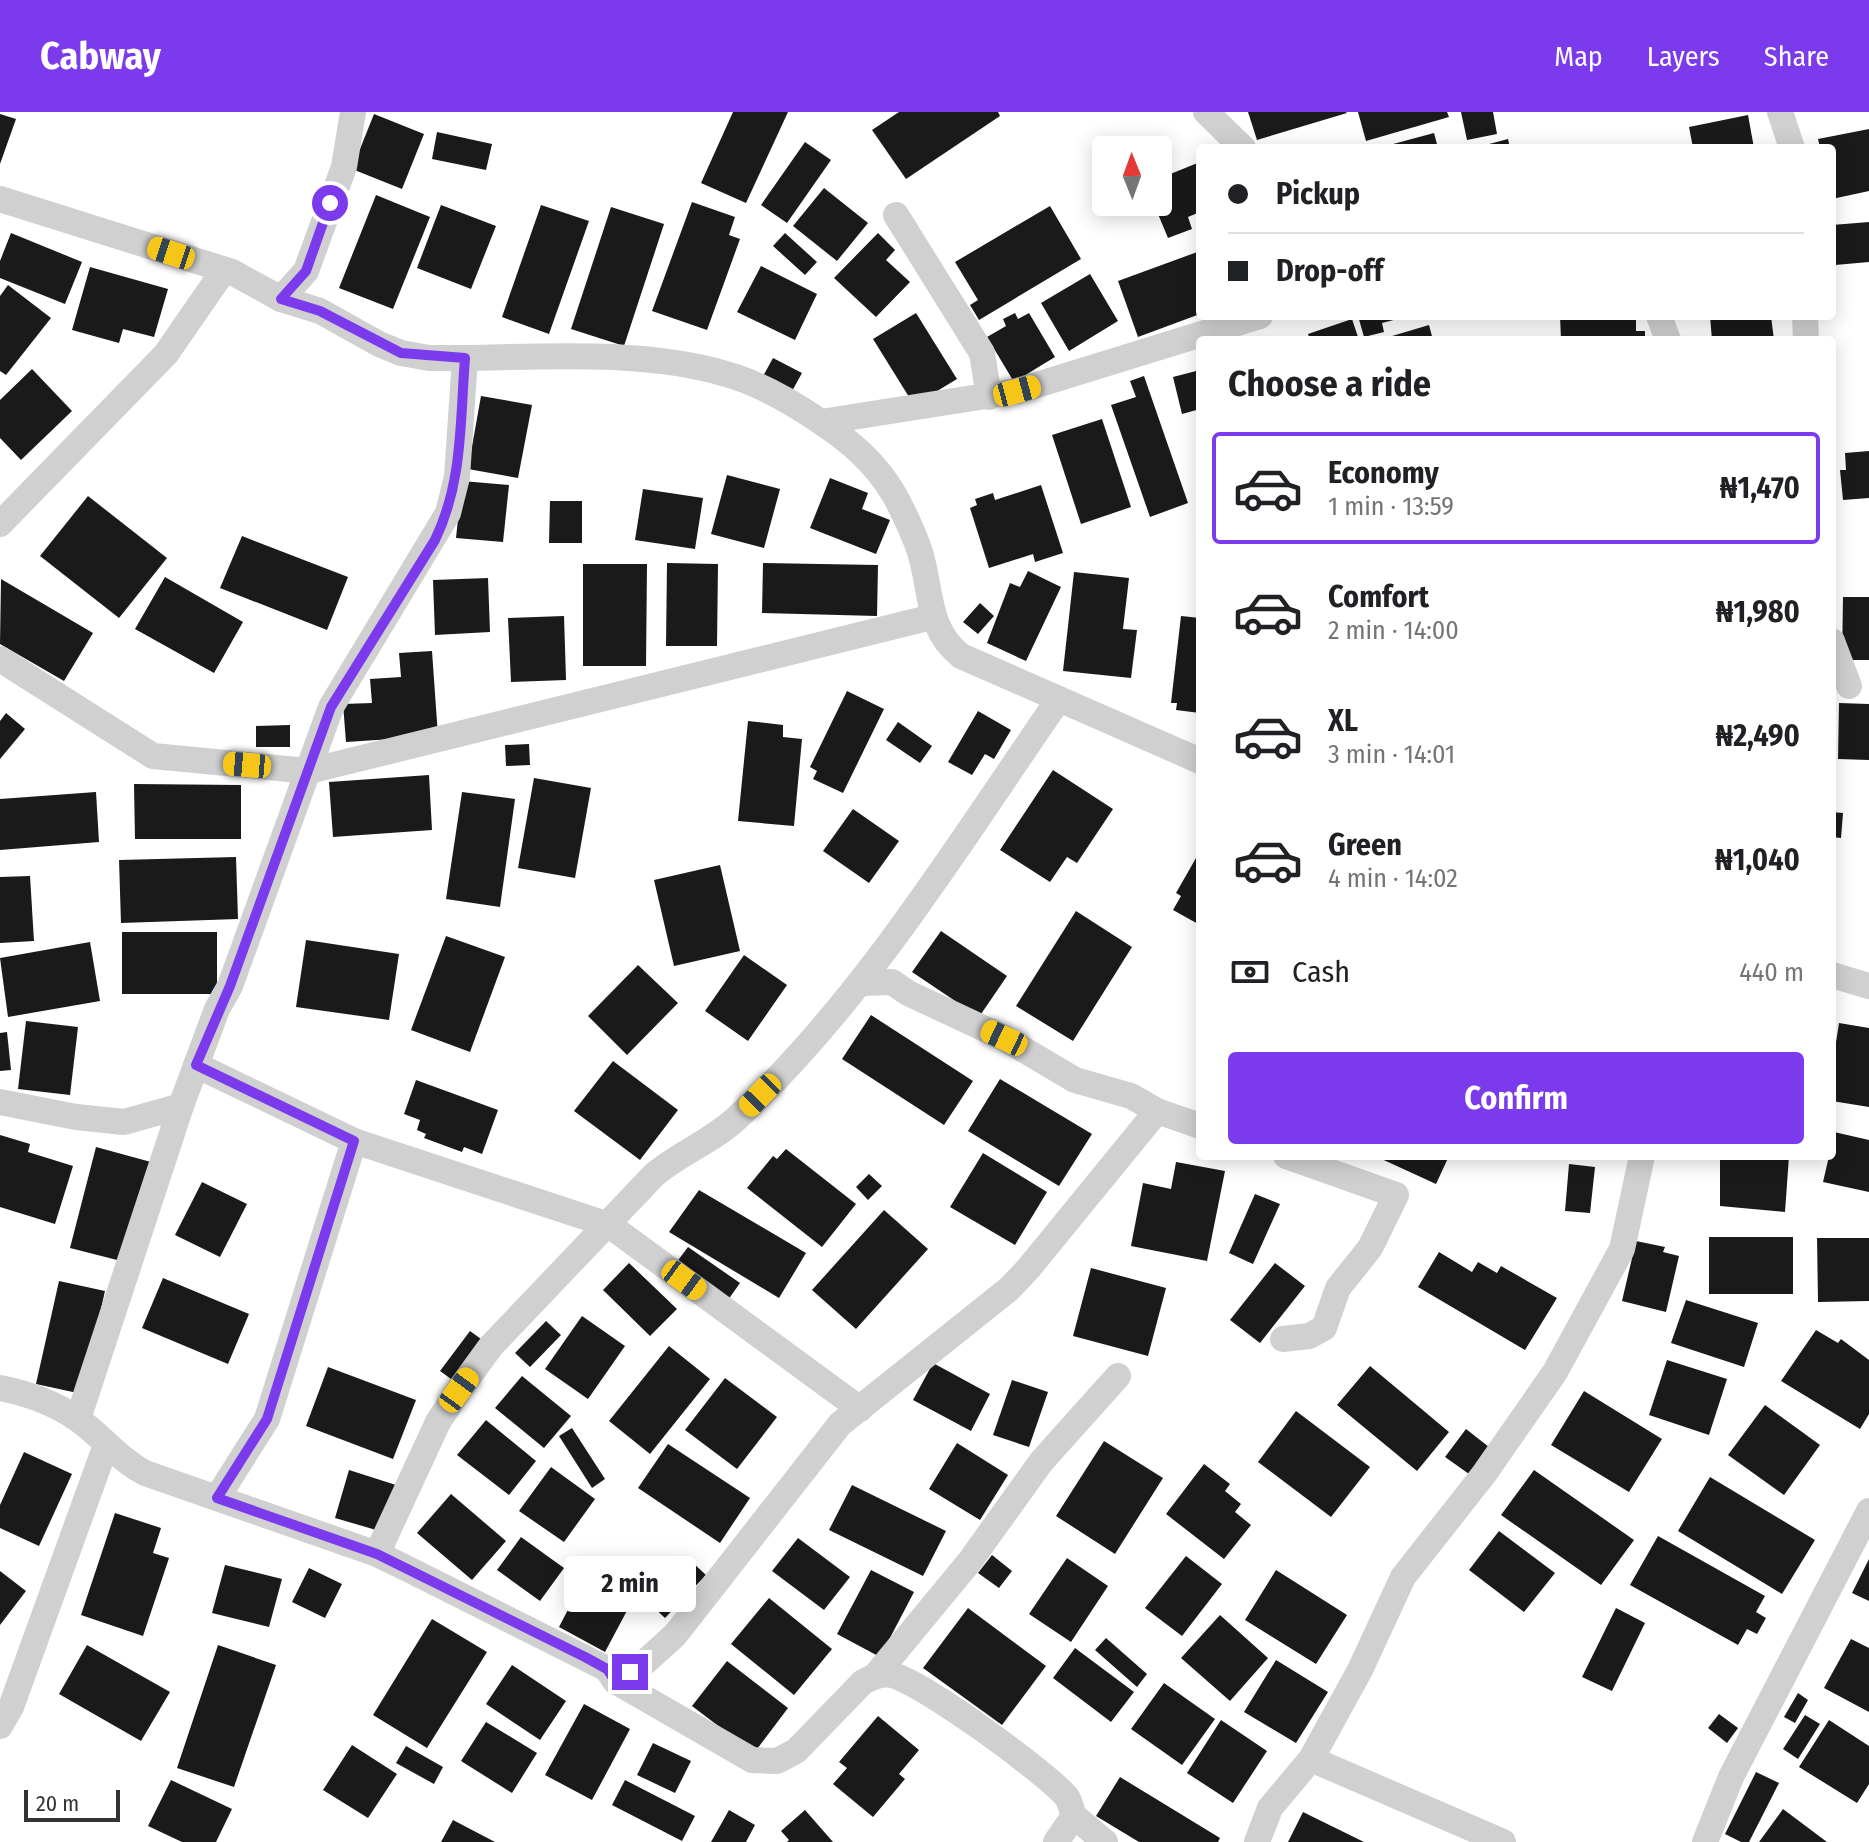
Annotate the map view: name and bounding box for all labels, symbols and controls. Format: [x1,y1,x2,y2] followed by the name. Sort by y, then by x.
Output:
[40,33,161,79] text: Cabway
[1554,40,1603,73] text: Map
[1647,40,1720,73] text: Layers
[1764,40,1829,73] text: Share
[1092,136,1172,216] north arrow
[1092,136,1172,216] map controls
[1276,176,1360,212] text: Pickup
[312,185,348,221] route start
[144,234,198,272] car
[1276,253,1383,289] text: Drop-off
[1228,362,1431,406] text: Choose a ride
[991,373,1043,409] car
[1232,452,1304,524] icon: car
[1328,455,1439,491] text: Economy
[1720,470,1800,506] text: ₦1,470
[1328,491,1454,522] text: 1 min · 13:59
[1232,576,1304,648] icon: car
[1328,579,1429,615] text: Comfort
[1716,594,1800,630] text: ₦1,980
[1328,615,1459,646] text: 2 min · 14:00
[1232,700,1304,772] icon: car
[1328,703,1358,739] text: XL
[1716,718,1800,754] text: ₦2,490
[1328,739,1455,770] text: 3 min · 14:01
[222,751,272,779] car
[1232,824,1304,896] icon: car
[1328,827,1402,863] text: Green
[1715,842,1800,878] text: ₦1,040
[1328,863,1458,894] text: 4 min · 14:02
[1228,950,1272,994] icon: cash
[1292,954,1350,990] text: Cash
[1739,957,1804,988] text: 440 m
[977,1017,1031,1059] car
[1228,1052,1804,1144] button: Confirm
[735,1069,785,1121] car
[658,1256,710,1304] car
[435,1364,483,1416] car
[564,1556,696,1612] callout: 2 min
[601,1568,659,1599] text: 2 min
[612,1654,648,1690] route end
[24,1786,120,1822] scale bar
[36,1790,79,1817] text: 20 m

